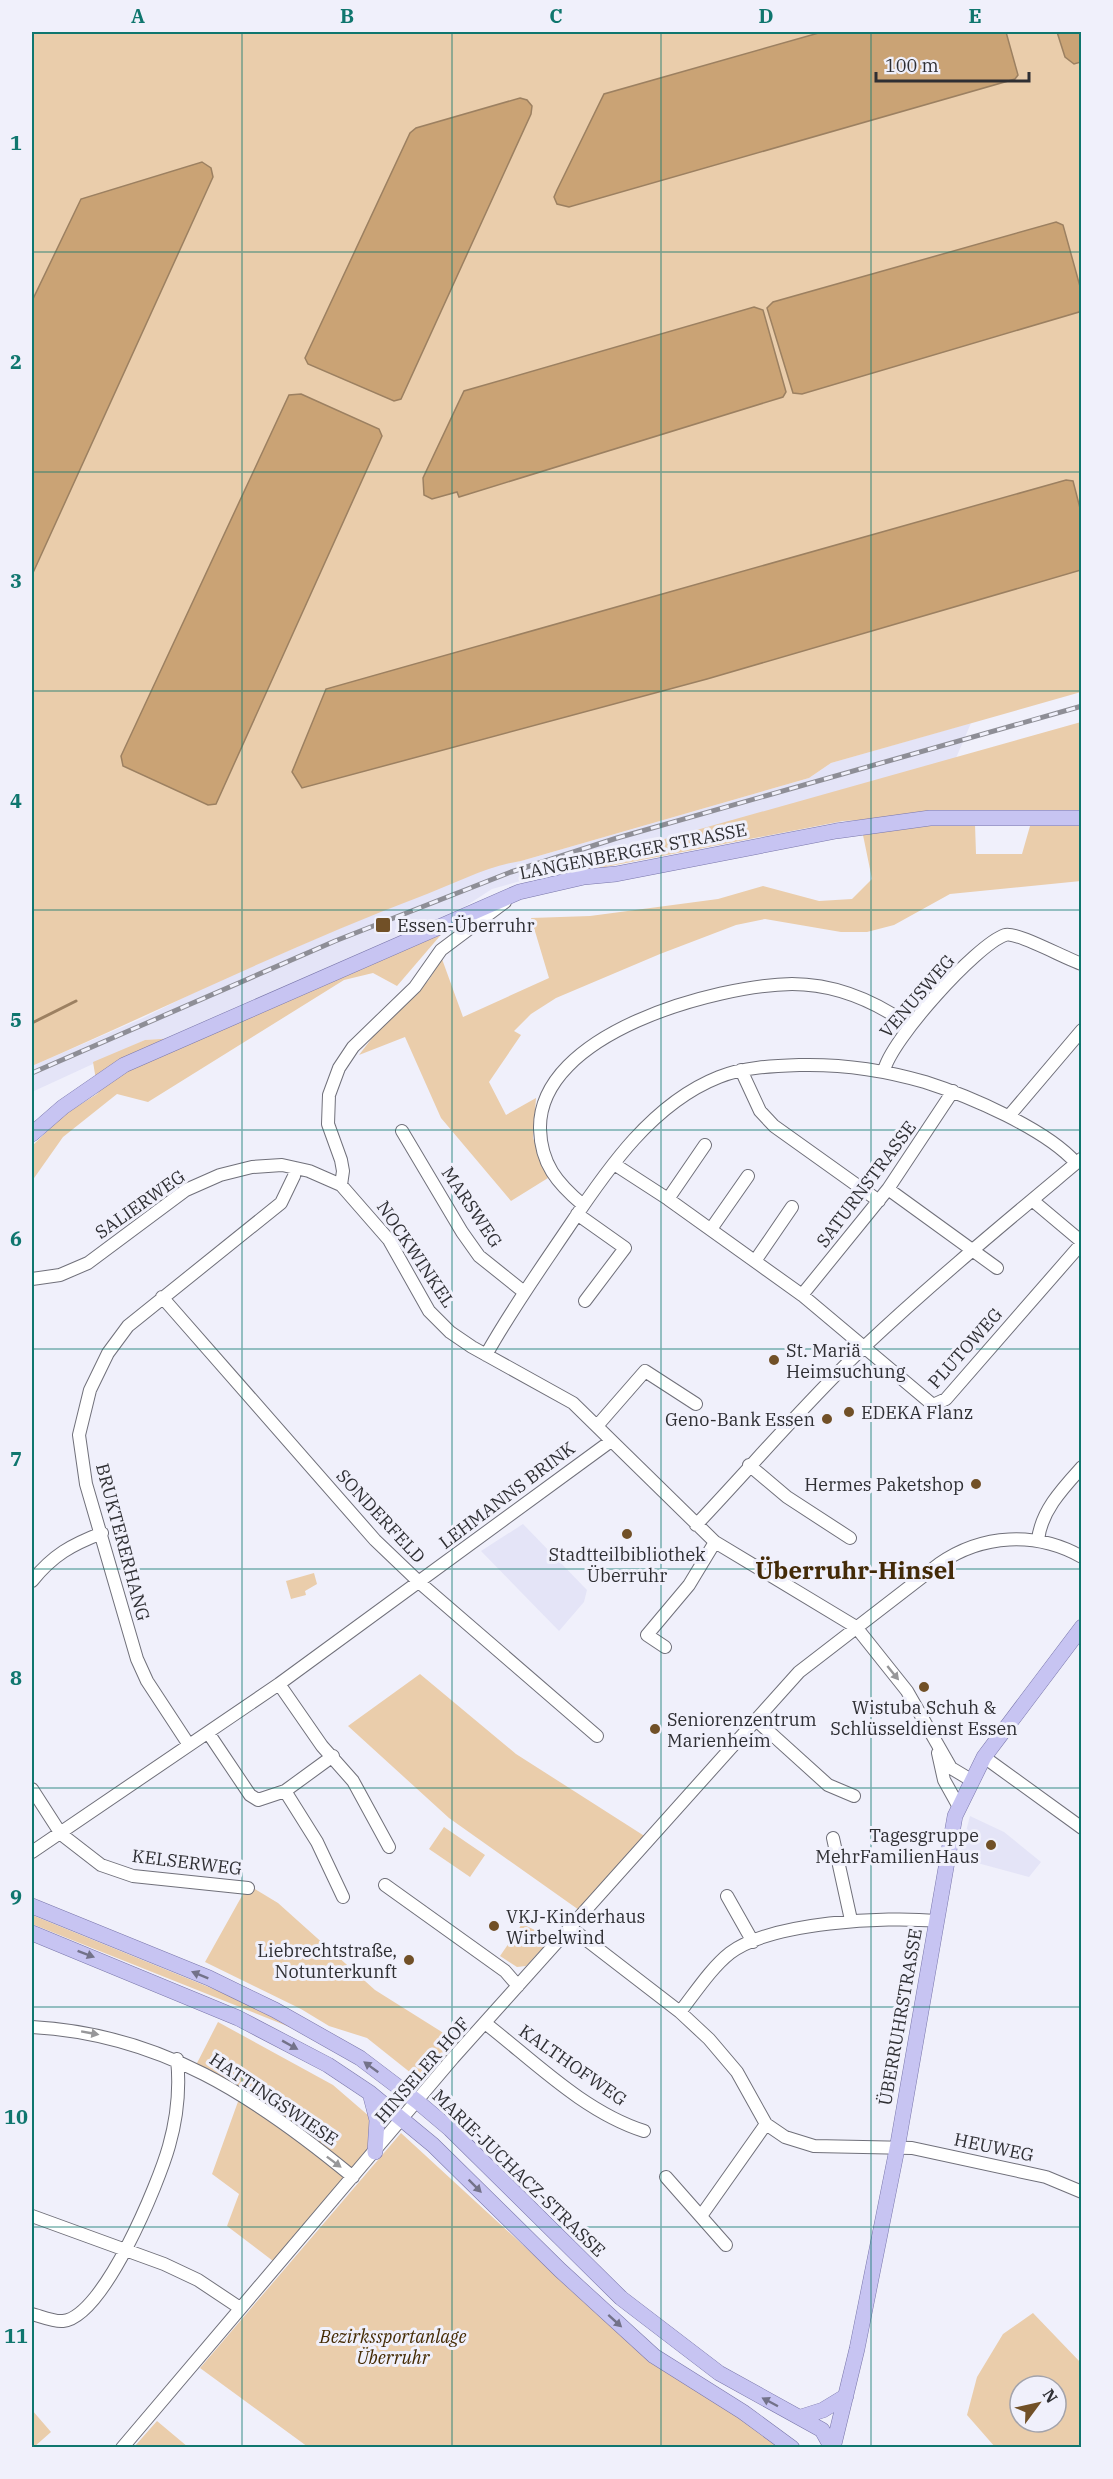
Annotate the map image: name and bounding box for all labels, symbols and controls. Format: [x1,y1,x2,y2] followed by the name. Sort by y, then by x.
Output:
[131,2,145,29] text: A
[340,2,354,29] text: B
[549,2,563,29] text: C
[758,2,774,29] text: D
[968,2,982,29] text: E
[876,45,1029,83] scale bar
[885,54,939,77] text: 100 m
[10,129,22,156] text: 1
[10,348,22,375] text: 2
[10,567,22,594] text: 3
[10,787,22,814] text: 4
[517,818,749,884] street label: LANGENBERGER STRASSE
[397,914,535,937] place label: Essen-Überruhr
[374,916,392,934] marker: Essen-Überruhr
[875,950,959,1042] street label: VENUSWEG
[10,1006,22,1033] text: 5
[811,1116,921,1252] street label: SATURNSTRASSE
[437,1162,507,1252] street label: MARSWEG
[90,1165,190,1243] street label: SALIERWEG
[372,1196,460,1312] street label: NOCKWINKEL
[10,1225,22,1252] text: 6
[923,1303,1007,1393] street label: PLUTOWEG
[786,1339,906,1383] place label: St. Mariä Heimsuchung
[767,1353,781,1367] marker: St. Mariä Heimsuchung
[861,1401,973,1424] place label: EDEKA Flanz
[842,1405,856,1419] marker: EDEKA Flanz
[665,1408,815,1431] place label: Geno-Bank Essen
[820,1412,834,1426] marker: Geno-Bank Essen
[434,1436,580,1554] street label: LEHMANNS BRINK
[10,1445,22,1472] text: 7
[91,1461,155,1623] street label: BRUKTERERHANG
[332,1464,430,1568] street label: SONDERFELD
[804,1473,964,1496] place label: Hermes Paketshop
[969,1477,983,1491] marker: Hermes Paketshop
[620,1527,634,1541] marker: Stadtteilbibliothek Überruhr
[548,1543,706,1587] place label: Stadtteilbibliothek Überruhr
[755,1554,955,1586] district label: Überruhr-Hinsel
[10,1664,22,1691] text: 8
[886,1665,899,1680] one-way arrow
[917,1680,931,1694] marker: Wistuba Schuh & Schlüsseldienst Essen
[830,1696,1018,1740] place label: Wistuba Schuh & Schlüsseldienst Essen
[667,1708,817,1752] place label: Seniorenzentrum Marienheim
[648,1722,662,1736] marker: Seniorenzentrum Marienheim
[815,1824,979,1868] place label: Tagesgruppe MehrFamilienHaus
[984,1838,998,1852] marker: Tagesgruppe MehrFamilienHaus
[131,1844,243,1880] street label: KELSERWEG
[10,1883,22,1910] text: 9
[506,1905,645,1949] place label: VKJ-Kinderhaus Wirbelwind
[487,1919,501,1933] marker: VKJ-Kinderhaus Wirbelwind
[873,1927,927,2107] street label: ÜBERRUHRSTRASSE
[257,1939,397,1983] place label: Liebrechtstraße, Notunterkunft
[77,1950,95,1959] one-way arrow
[402,1953,416,1967] marker: Liebrechtstraße, Notunterkunft
[191,1970,209,1979] one-way arrow
[370,2012,474,2128] street label: HINSELER HOF
[515,2019,631,2111] street label: KALTHOFWEG
[80,2029,99,2038] one-way arrow
[282,2040,299,2050] one-way arrow
[205,2047,343,2151] street label: HATTINGSWIESE
[364,2061,380,2073] one-way arrow
[428,2084,610,2262] street label: MARIE-JUCHACZ-STRASSE
[4,2103,28,2130] text: 10
[952,2127,1036,2167] street label: HEUWEG
[326,2155,342,2168] one-way arrow
[467,2178,481,2192] one-way arrow
[608,2313,622,2327] one-way arrow
[4,2322,28,2349] text: 11
[319,2325,466,2369] park label: Bezirkssportanlage Überruhr
[1008,2374,1068,2434] north arrow
[1039,2385,1062,2407] text: N
[761,2397,778,2407] one-way arrow

